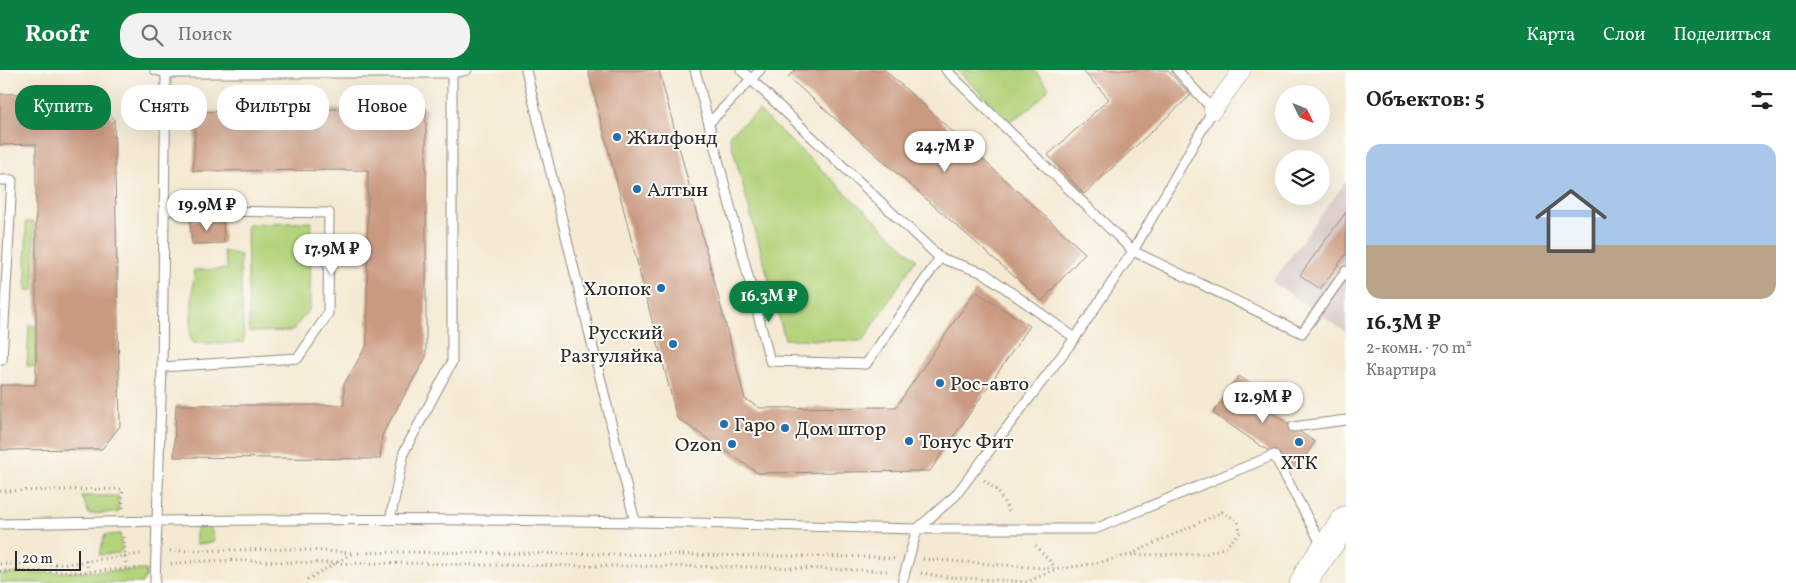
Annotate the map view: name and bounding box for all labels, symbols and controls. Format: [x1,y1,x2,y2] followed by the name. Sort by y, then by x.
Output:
[120,13,470,58] search box
[25,18,90,52] text: Roofr
[138,21,166,49] icon: search
[178,22,232,48] text: Поиск
[1527,23,1575,48] text: Карта
[1603,23,1645,48] text: Слои
[1673,23,1771,48] text: Поделиться
[15,85,111,130] chip: Купить
[121,85,207,130] chip: Снять
[217,85,329,130] chip: Фильтры
[339,85,425,130] chip: Новое
[1275,85,1330,140] north arrow
[1275,85,1330,205] map controls
[1366,86,1485,115] text: Объектов: 5
[1748,86,1776,114] icon: filters
[627,125,718,153] place label: Жилфонд
[611,131,623,143] marker: Жилфонд
[899,131,991,173] pin: 24.7M ₽
[915,136,975,158] text: 24.7M ₽
[1275,150,1330,205] button: layers
[1526,176,1616,266] icon: home
[647,177,708,205] place label: Алтын
[631,183,643,195] marker: Алтын
[161,190,253,232] pin: 19.9M ₽
[178,195,236,217] text: 19.9M ₽
[286,234,378,276] pin: 17.9M ₽
[304,239,360,261] text: 17.9M ₽
[583,276,651,304] place label: Хлопок
[723,280,815,323] pin: 16.3M ₽
[655,282,667,294] marker: Хлопок
[740,286,798,308] text: 16.3M ₽
[1366,309,1441,338] text: 16.3M ₽
[560,320,663,371] place label: Русский Разгуляйка
[667,338,679,350] marker: Русский Разгуляйка
[1366,338,1472,360] text: 2-комн. · 70 m²
[1366,360,1436,382] text: Квартира
[950,371,1029,399] place label: Рос-авто
[934,377,946,389] marker: Рос-авто
[1217,382,1309,424] pin: 12.9M ₽
[1234,387,1292,409] text: 12.9M ₽
[734,412,775,440] place label: Гаро
[795,416,886,444] place label: Дом штор
[718,418,730,430] marker: Гаро
[779,422,791,434] marker: Дом штор
[919,429,1014,457] place label: Тонус Фит
[675,432,722,460] place label: Ozon
[903,435,915,447] marker: Тонус Фит
[1293,436,1305,448] marker: ХТК
[726,438,738,450] marker: Ozon
[1280,450,1318,478] place label: ХТК
[15,548,81,571] scale bar
[22,550,53,569] text: 20 m

